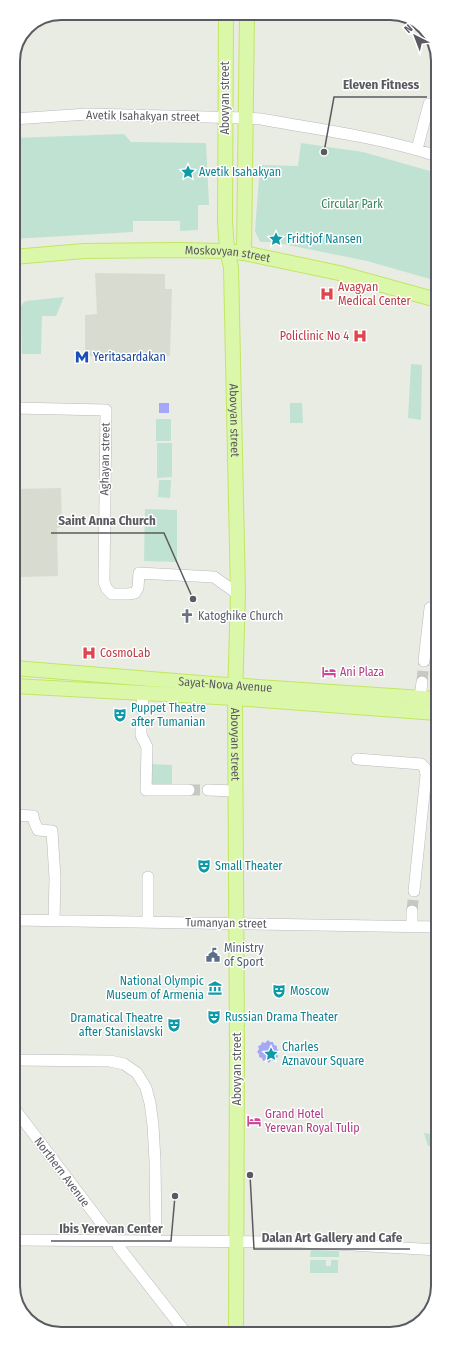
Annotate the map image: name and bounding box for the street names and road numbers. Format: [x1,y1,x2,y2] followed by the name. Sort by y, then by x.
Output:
[218,61,232,135] street label: Abovyan street
[86,108,200,124] street label: Avetik Isahakyan street
[185,243,272,265] street label: Moskovyan street
[227,384,242,457] street label: Abovyan street
[97,422,113,496] street label: Aghayan street
[178,674,273,695] street label: Sayat-Nova Avenue
[228,708,242,781] street label: Abovyan street
[185,915,267,931] street label: Tumanyan street
[230,1032,244,1106] street label: Abovyan street
[31,1135,93,1210] street label: Northern Avenue

